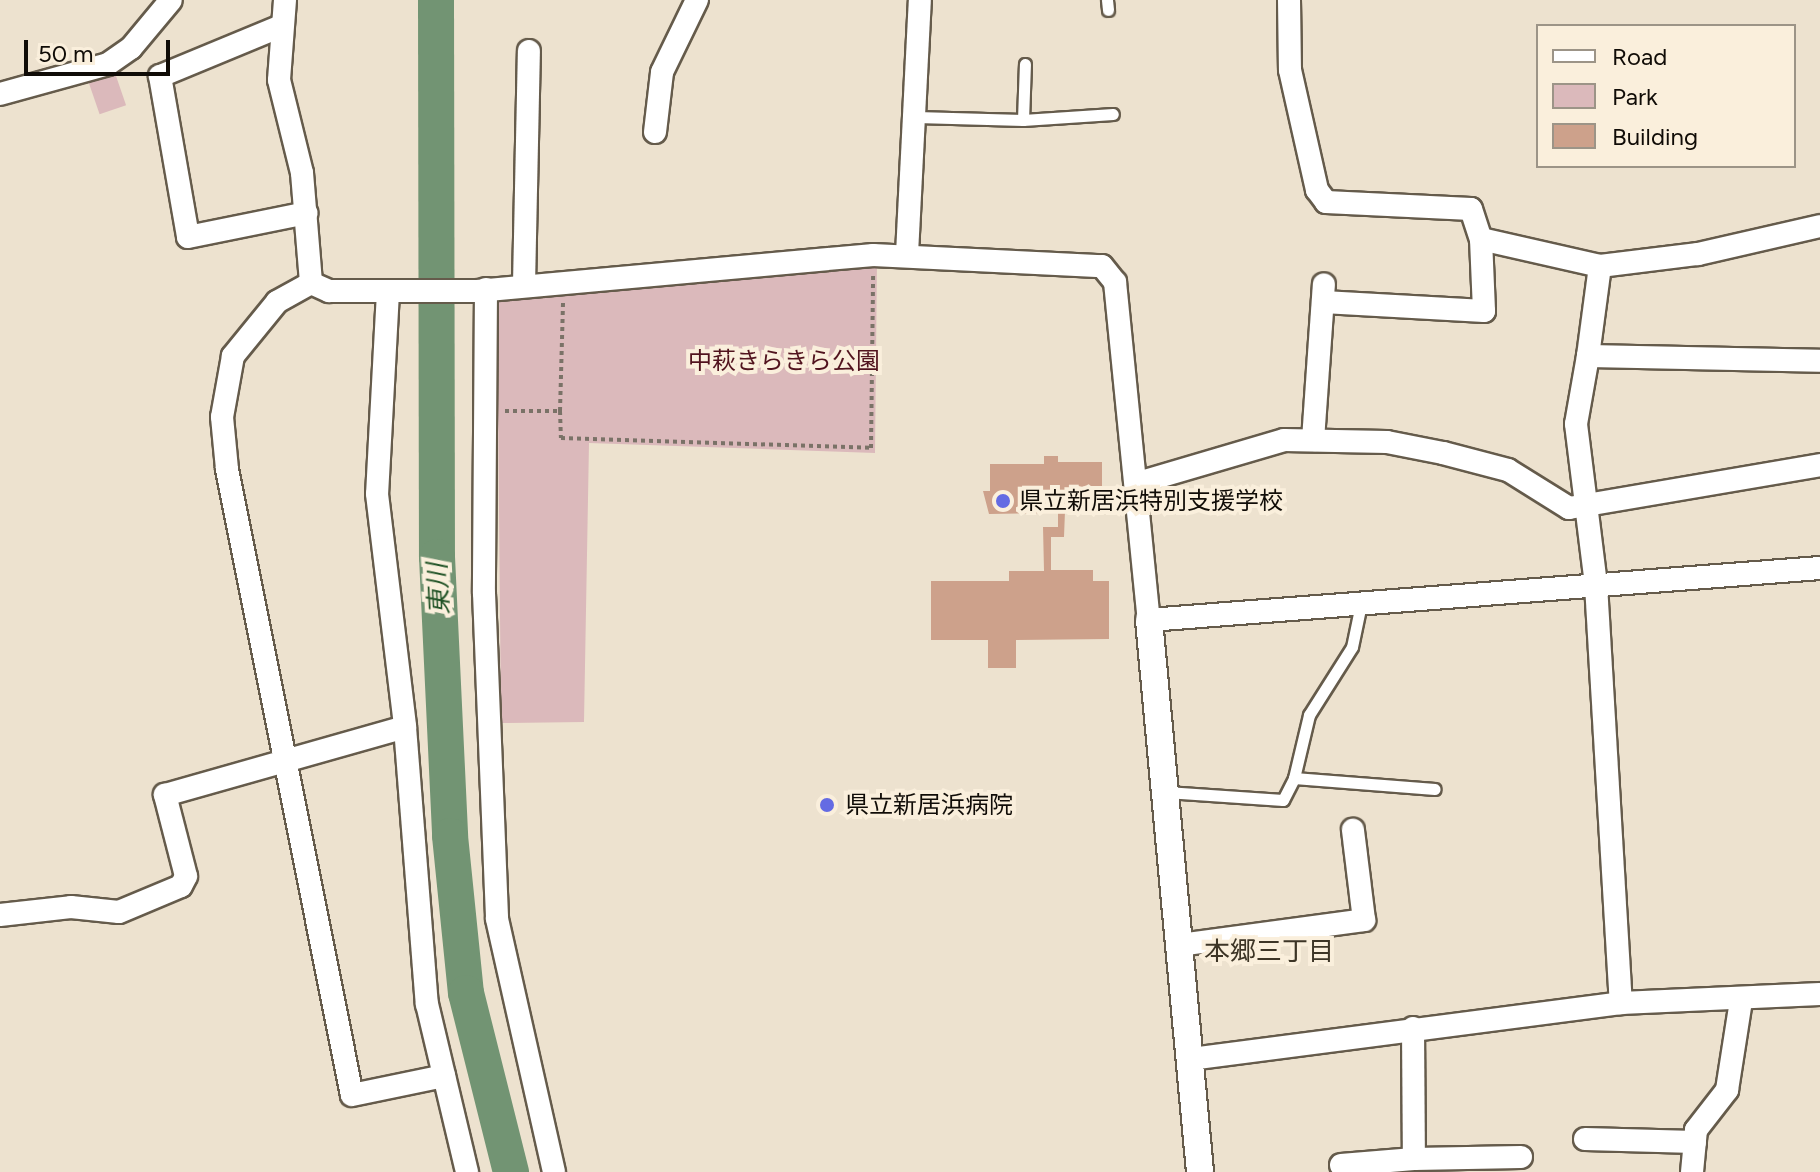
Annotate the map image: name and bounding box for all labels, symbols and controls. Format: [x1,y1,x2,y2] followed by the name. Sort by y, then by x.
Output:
[28,24,174,74] scale bar
[1536,24,1796,168] legend
[38,39,94,68] text: 50 m
[1612,42,1667,71] text: Road
[1612,82,1658,111] text: Park
[1612,122,1698,151] text: Building
[688,347,880,375] park label: 中萩きらきら公園
[1019,487,1283,515] place label: 県立新居浜特別支援学校
[994,492,1012,510] marker: 県立新居浜特別支援学校
[422,562,456,616] water label: 東川
[845,791,1013,819] place label: 県立新居浜病院
[816,794,838,816] marker: 県立新居浜病院
[1204,936,1334,968] district label: 本郷三丁目

